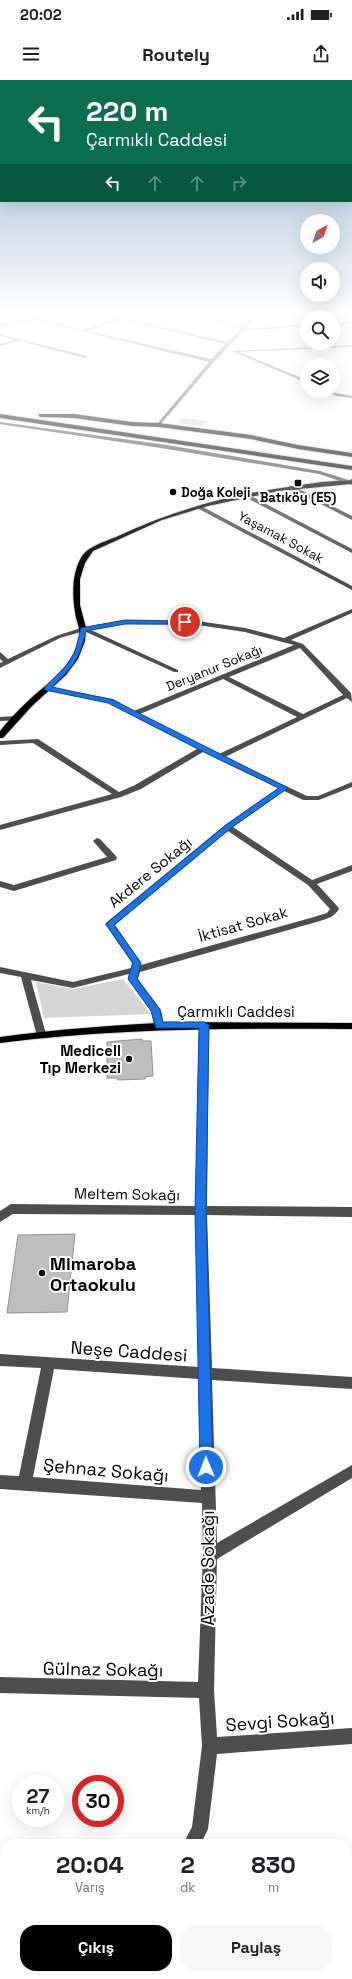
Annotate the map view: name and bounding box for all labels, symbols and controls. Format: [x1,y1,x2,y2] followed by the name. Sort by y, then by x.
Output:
[20,5,62,24] text: 20:02
[20,43,42,65] icon: menu
[142,43,210,66] text: Routely
[310,43,332,65] icon: share
[86,93,168,129] text: 220 m
[20,96,72,148] icon: left
[86,128,227,151] text: Çarmıklı Caddesi
[102,172,124,194] icon: left
[144,172,166,194] icon: ahead
[186,172,208,194] icon: ahead
[228,172,250,194] icon: right
[300,214,340,254] north arrow
[300,214,340,398] map controls
[300,262,340,302] button: sound
[300,310,340,350] button: search
[300,358,340,398] button: layers
[293,478,303,488] marker: Batıköy (E5)
[181,484,251,501] place label: Doğa Koleji
[168,487,178,497] marker: Doğa Koleji
[260,489,336,506] place label: Batıköy (E5)
[235,507,327,567] street label: Yaşamak Sokak
[168,605,202,639] pin
[174,611,196,633] icon: arrive
[163,641,265,695] street label: Deryanur Sokağı
[104,833,196,911] street label: Akdere Sokağı
[196,902,290,946] street label: İktisat Sokak
[177,1002,295,1021] street label: Çarmıklı Caddesi
[40,1041,121,1077] place label: Medicell Tıp Merkezi
[124,1054,134,1064] marker: Medicell Tıp Merkezi
[74,1184,180,1204] street label: Meltem Sokağı
[50,1252,137,1296] place label: Mimaroba Ortaokulu
[37,1268,47,1278] marker: Mimaroba Ortaokulu
[70,1335,188,1367] street label: Neşe Caddesi
[185,1446,227,1488] position arrow
[42,1453,170,1487] street label: Şehnaz Sokağı
[196,1510,219,1626] street label: Azade Sokağı
[43,1656,163,1682] street label: Gülnaz Sokağı
[225,1706,335,1736] street label: Sevgi Sokağı
[72,1775,124,1827] speed limit sign: 30
[27,1783,49,1809] text: 27
[26,1804,50,1817] text: km/h
[56,1849,124,1880] text: 20:04
[180,1849,195,1880] text: 2
[251,1849,296,1880] text: 830
[75,1879,105,1896] text: Varış
[180,1879,195,1896] text: dk
[268,1879,279,1896] text: m
[20,1925,172,1971] button: Çıkış
[180,1925,332,1971] button: Paylaş

